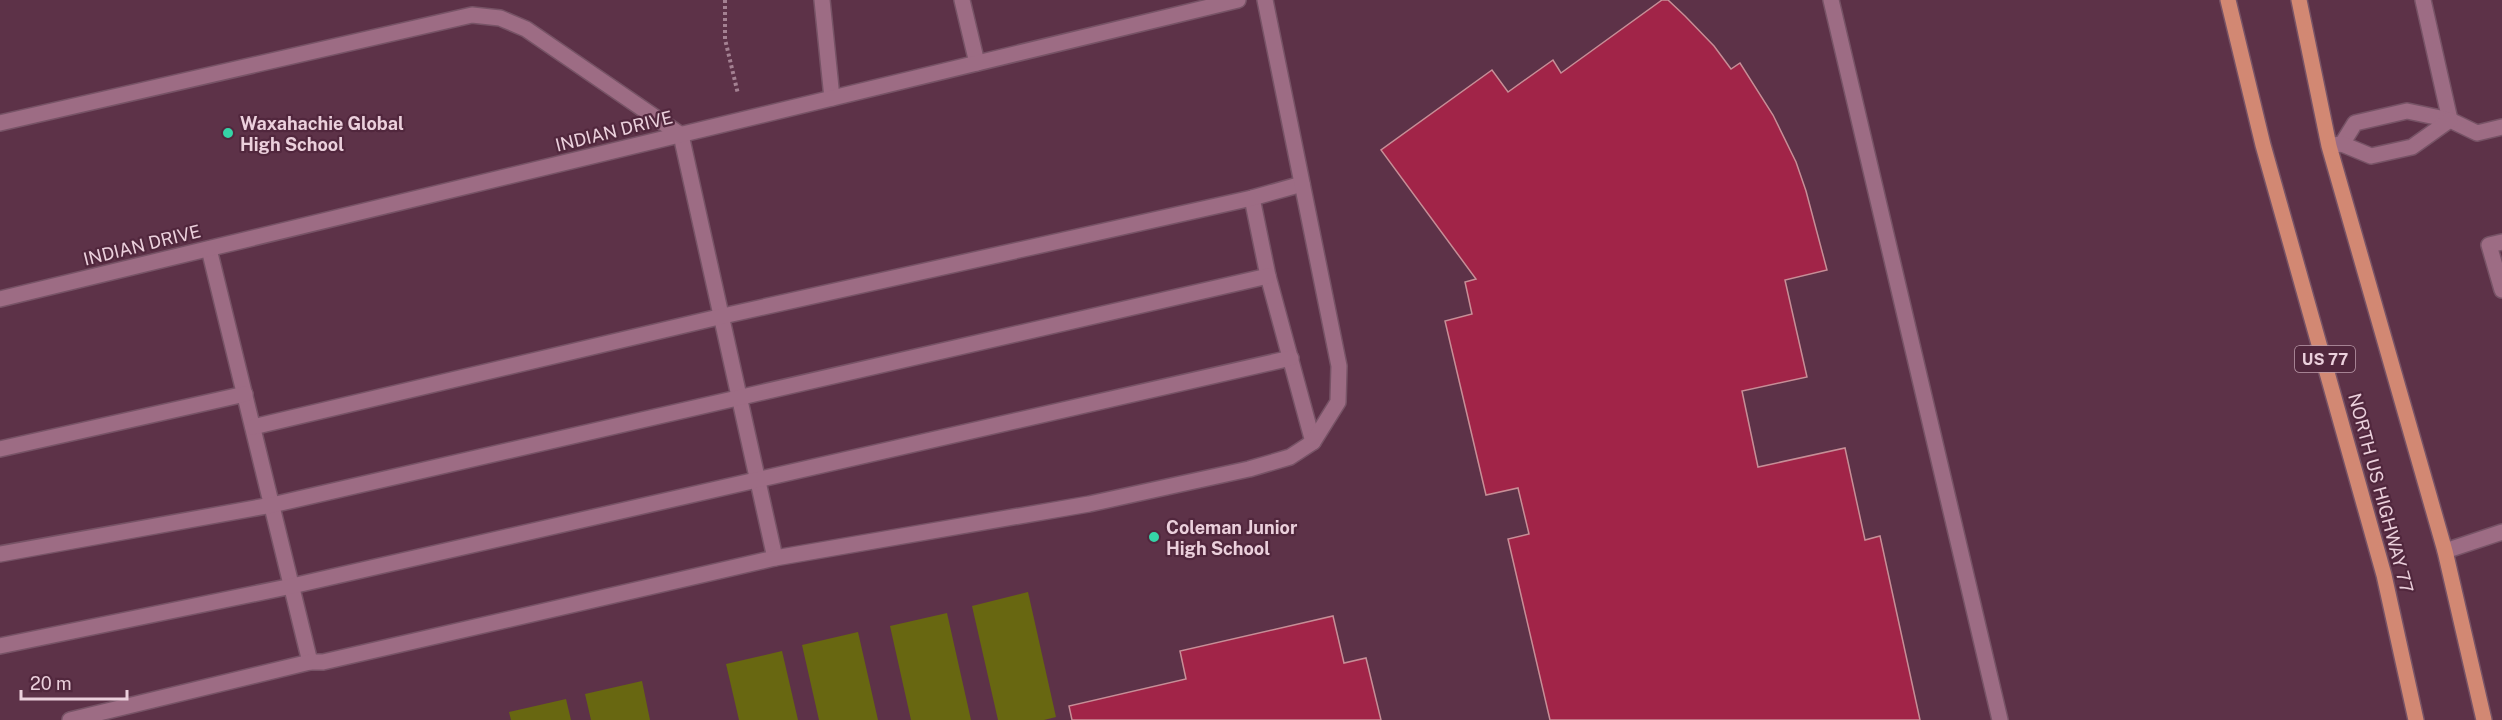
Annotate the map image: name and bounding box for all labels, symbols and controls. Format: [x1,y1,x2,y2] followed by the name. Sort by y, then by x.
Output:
[553,106,675,156] street label: INDIAN DRIVE
[240,113,404,155] place label: Waxahachie Global High School
[221,126,235,140] marker: Waxahachie Global High School
[81,220,203,270] street label: INDIAN DRIVE
[2295,346,2355,372] road number: US 77
[2344,391,2418,595] street label: NORTH US HIGHWAY 77
[1166,517,1298,559] place label: Coleman Junior High School
[1147,530,1161,544] marker: Coleman Junior High School
[21,663,128,701] scale bar
[30,673,72,694] text: 20 m

